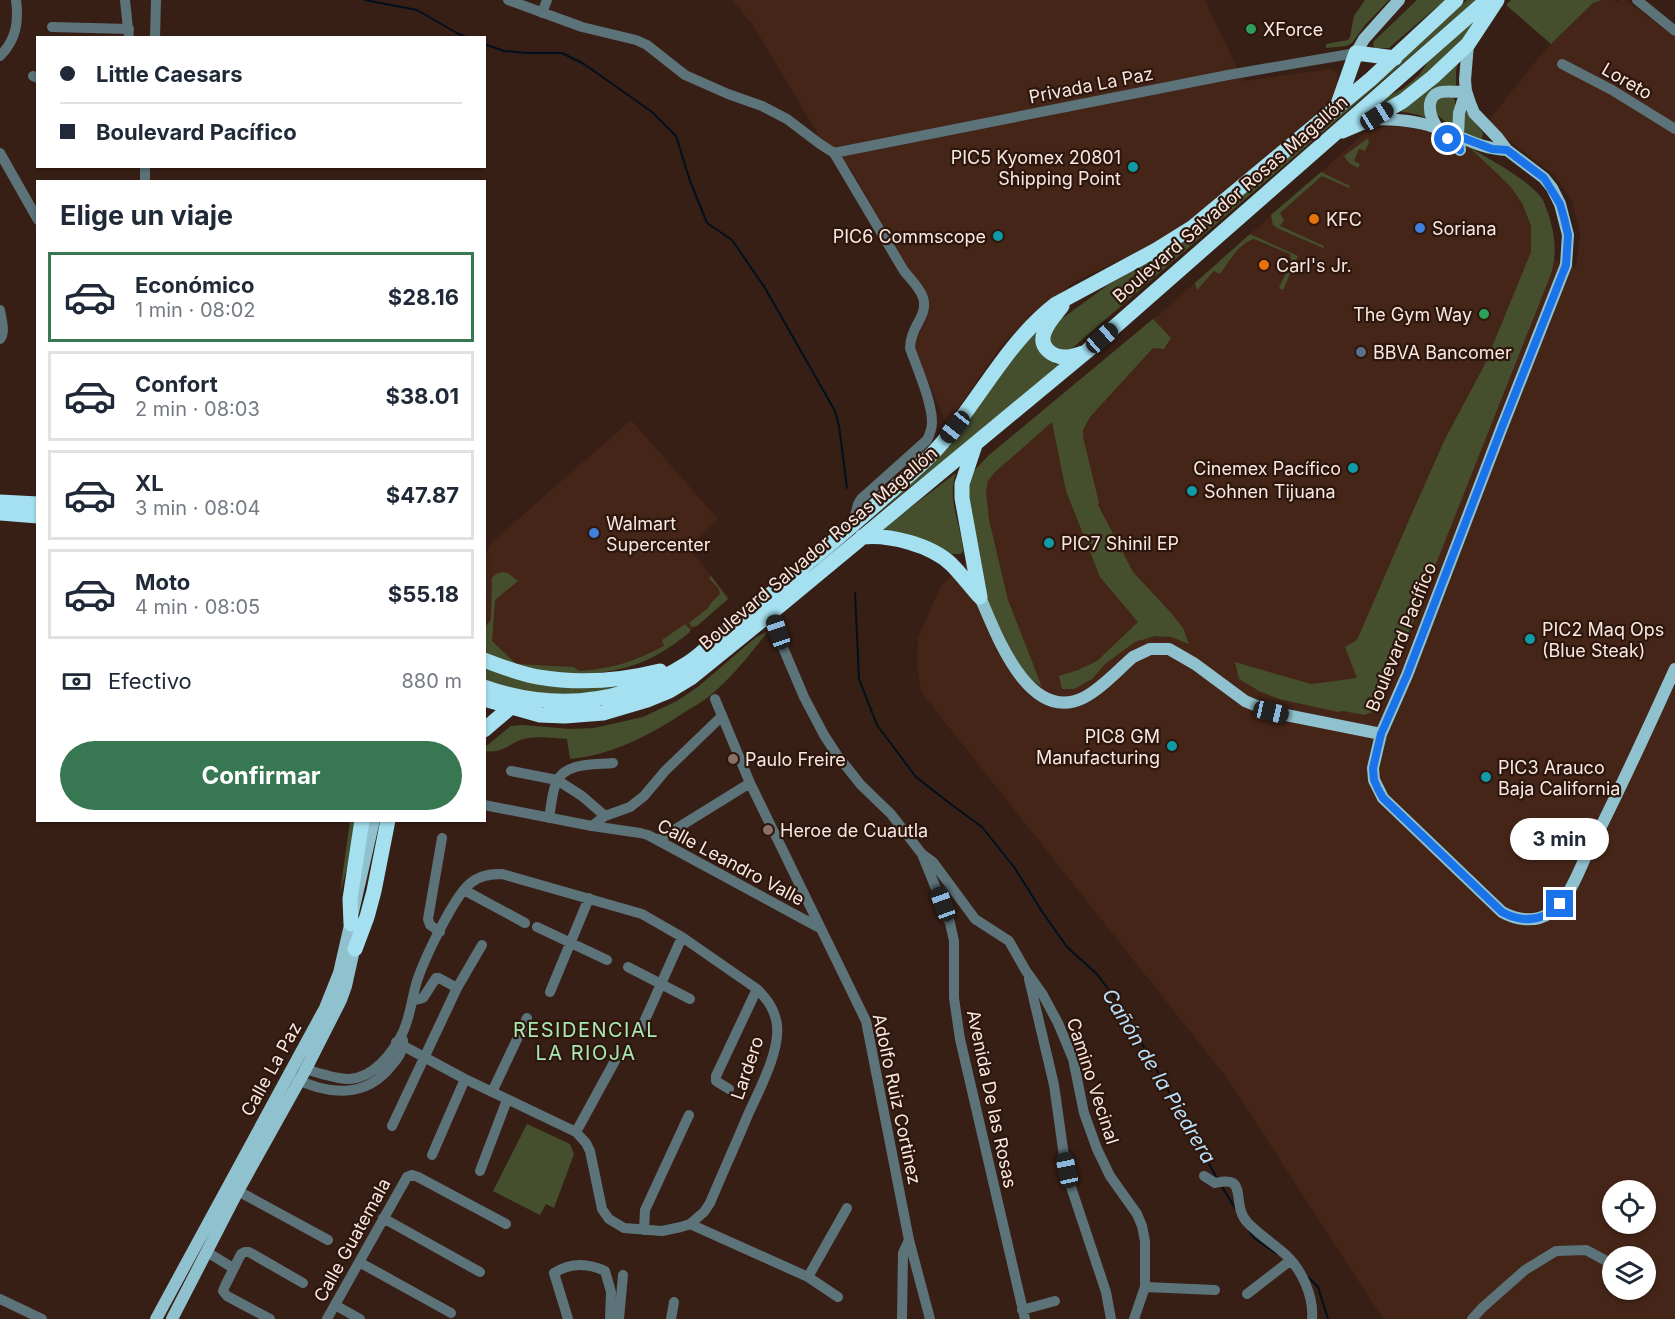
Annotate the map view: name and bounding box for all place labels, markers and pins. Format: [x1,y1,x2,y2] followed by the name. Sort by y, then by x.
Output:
[1263,19,1323,40] place label: XForce
[1244,22,1258,36] marker: XForce
[951,147,1121,189] place label: PIC5 Kyomex 20801 Shipping Point
[1126,160,1140,174] marker: PIC5 Kyomex 20801 Shipping Point
[1326,209,1362,230] place label: KFC
[1307,212,1321,226] marker: KFC
[1432,218,1497,239] place label: Soriana
[1413,221,1427,235] marker: Soriana
[833,226,986,247] place label: PIC6 Commscope
[991,229,1005,243] marker: PIC6 Commscope
[1276,255,1352,276] place label: Carl's Jr.
[1257,258,1271,272] marker: Carl's Jr.
[1353,304,1472,325] place label: The Gym Way
[1477,307,1491,321] marker: The Gym Way
[1373,342,1512,363] place label: BBVA Bancomer
[1354,345,1368,359] marker: BBVA Bancomer
[1193,458,1341,479] place label: Cinemex Pacífico
[1346,461,1360,475] marker: Cinemex Pacífico
[1204,481,1336,502] place label: Sohnen Tijuana
[1185,484,1199,498] marker: Sohnen Tijuana
[606,513,711,555] place label: Walmart Supercenter
[587,526,601,540] marker: Walmart Supercenter
[1061,533,1179,554] place label: PIC7 Shinil EP
[1042,536,1056,550] marker: PIC7 Shinil EP
[1542,619,1664,661] place label: PIC2 Maq Ops (Blue Steak)
[1523,632,1537,646] marker: PIC2 Maq Ops (Blue Steak)
[1036,726,1160,768] place label: PIC8 GM Manufacturing
[1165,739,1179,753] marker: PIC8 GM Manufacturing
[745,749,846,770] place label: Paulo Freire
[726,752,740,766] marker: Paulo Freire
[1498,757,1620,799] place label: PIC3 Arauco Baja California
[1479,770,1493,784] marker: PIC3 Arauco Baja California
[780,820,928,841] place label: Heroe de Cuautla
[761,823,775,837] marker: Heroe de Cuautla

